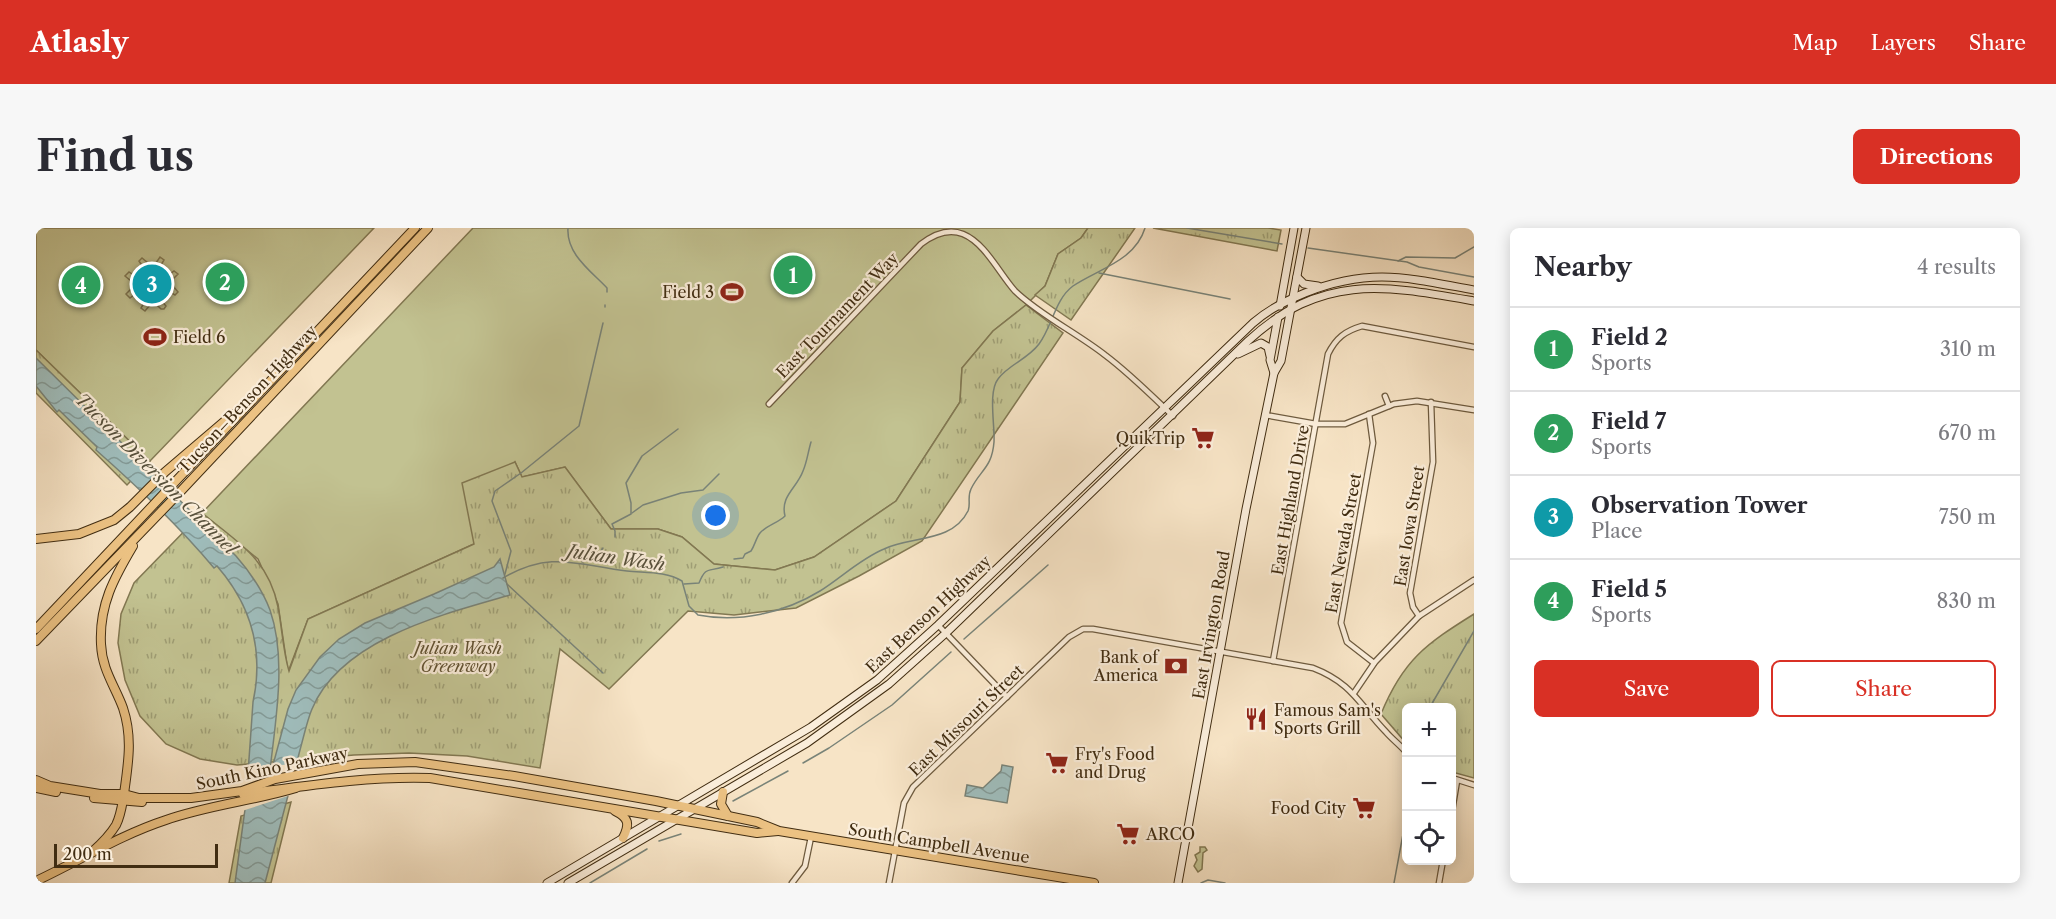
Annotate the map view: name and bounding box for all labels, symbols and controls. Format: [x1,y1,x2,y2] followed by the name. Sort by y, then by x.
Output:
[30,25,129,59] text: Atlasly
[1793,30,1838,55] text: Map
[1871,30,1936,55] text: Layers
[1969,30,2026,55] text: Share
[1853,129,2020,184] button: Directions
[36,130,194,182] text: Find us
[772,247,903,382] street label: East Tournament Way
[1534,251,1632,283] text: Nearby
[774,252,813,298] pin: 1
[1917,255,1996,279] text: 4 results
[206,260,244,304] pin: 2
[62,262,100,308] pin: 4
[132,262,172,306] pin: 3
[719,279,745,305] sports icon: Field 3
[662,282,714,302] place label: Field 3
[173,320,322,477] street label: Tucson–Benson Highway
[142,324,168,350] sports icon: Field 6
[1591,324,1668,351] text: Field 2
[173,327,225,347] place label: Field 6
[1549,337,1558,361] text: 1
[1940,337,1996,361] text: 310 m
[1591,351,1652,375] text: Sports
[71,389,243,561] water label: Tucson Diversion Channel
[1591,408,1666,435] text: Field 7
[1548,421,1559,445] text: 2
[1938,421,1996,445] text: 670 m
[1267,423,1313,577] street label: East Highland Drive
[1190,425,1216,451] supermarket icon: QuikTrip
[1116,428,1185,448] place label: QuikTrip
[1591,435,1652,459] text: Sports
[1390,464,1428,588] street label: East Iowa Street
[1321,471,1365,615] street label: East Nevada Street
[1591,492,1808,519] text: Observation Tower
[701,501,730,530] your location
[1548,505,1559,529] text: 3
[1939,505,1996,529] text: 750 m
[1591,519,1642,543] text: Place
[561,540,666,576] water label: Julian Wash
[1188,549,1234,701] street label: East Irvington Road
[861,550,996,677] street label: East Benson Highway
[1591,576,1667,603] text: Field 5
[1548,589,1559,613] text: 4
[1937,589,1996,613] text: 830 m
[1591,603,1652,627] text: Sports
[409,638,502,676] park label: Julian Wash Greenway
[1093,647,1160,685] place label: Bank of America
[1163,653,1189,679] bank icon: Bank of America
[904,660,1028,780] street label: East Missouri Street
[1534,660,1759,717] button: Save
[1771,660,1996,717] button: Share
[1274,700,1381,738] place label: Famous Sam's Sports Grill
[1402,703,1456,865] map controls
[1402,703,1456,757] button: +
[1243,706,1269,732] restaurant icon: Famous Sam's Sports Grill
[194,742,351,794] street label: South Kino Parkway
[1075,744,1155,782] place label: Fry's Food and Drug
[1044,750,1070,776] supermarket icon: Fry's Food and Drug
[1402,757,1456,811] button: −
[1351,795,1377,821] supermarket icon: Food City
[1271,798,1347,818] place label: Food City
[1402,811,1456,865] button: locate
[847,819,1031,867] street label: South Campbell Avenue
[1115,821,1141,847] supermarket icon: ARCO
[1145,824,1195,844] place label: ARCO
[54,841,218,868] scale bar
[63,844,112,864] text: 200 m

